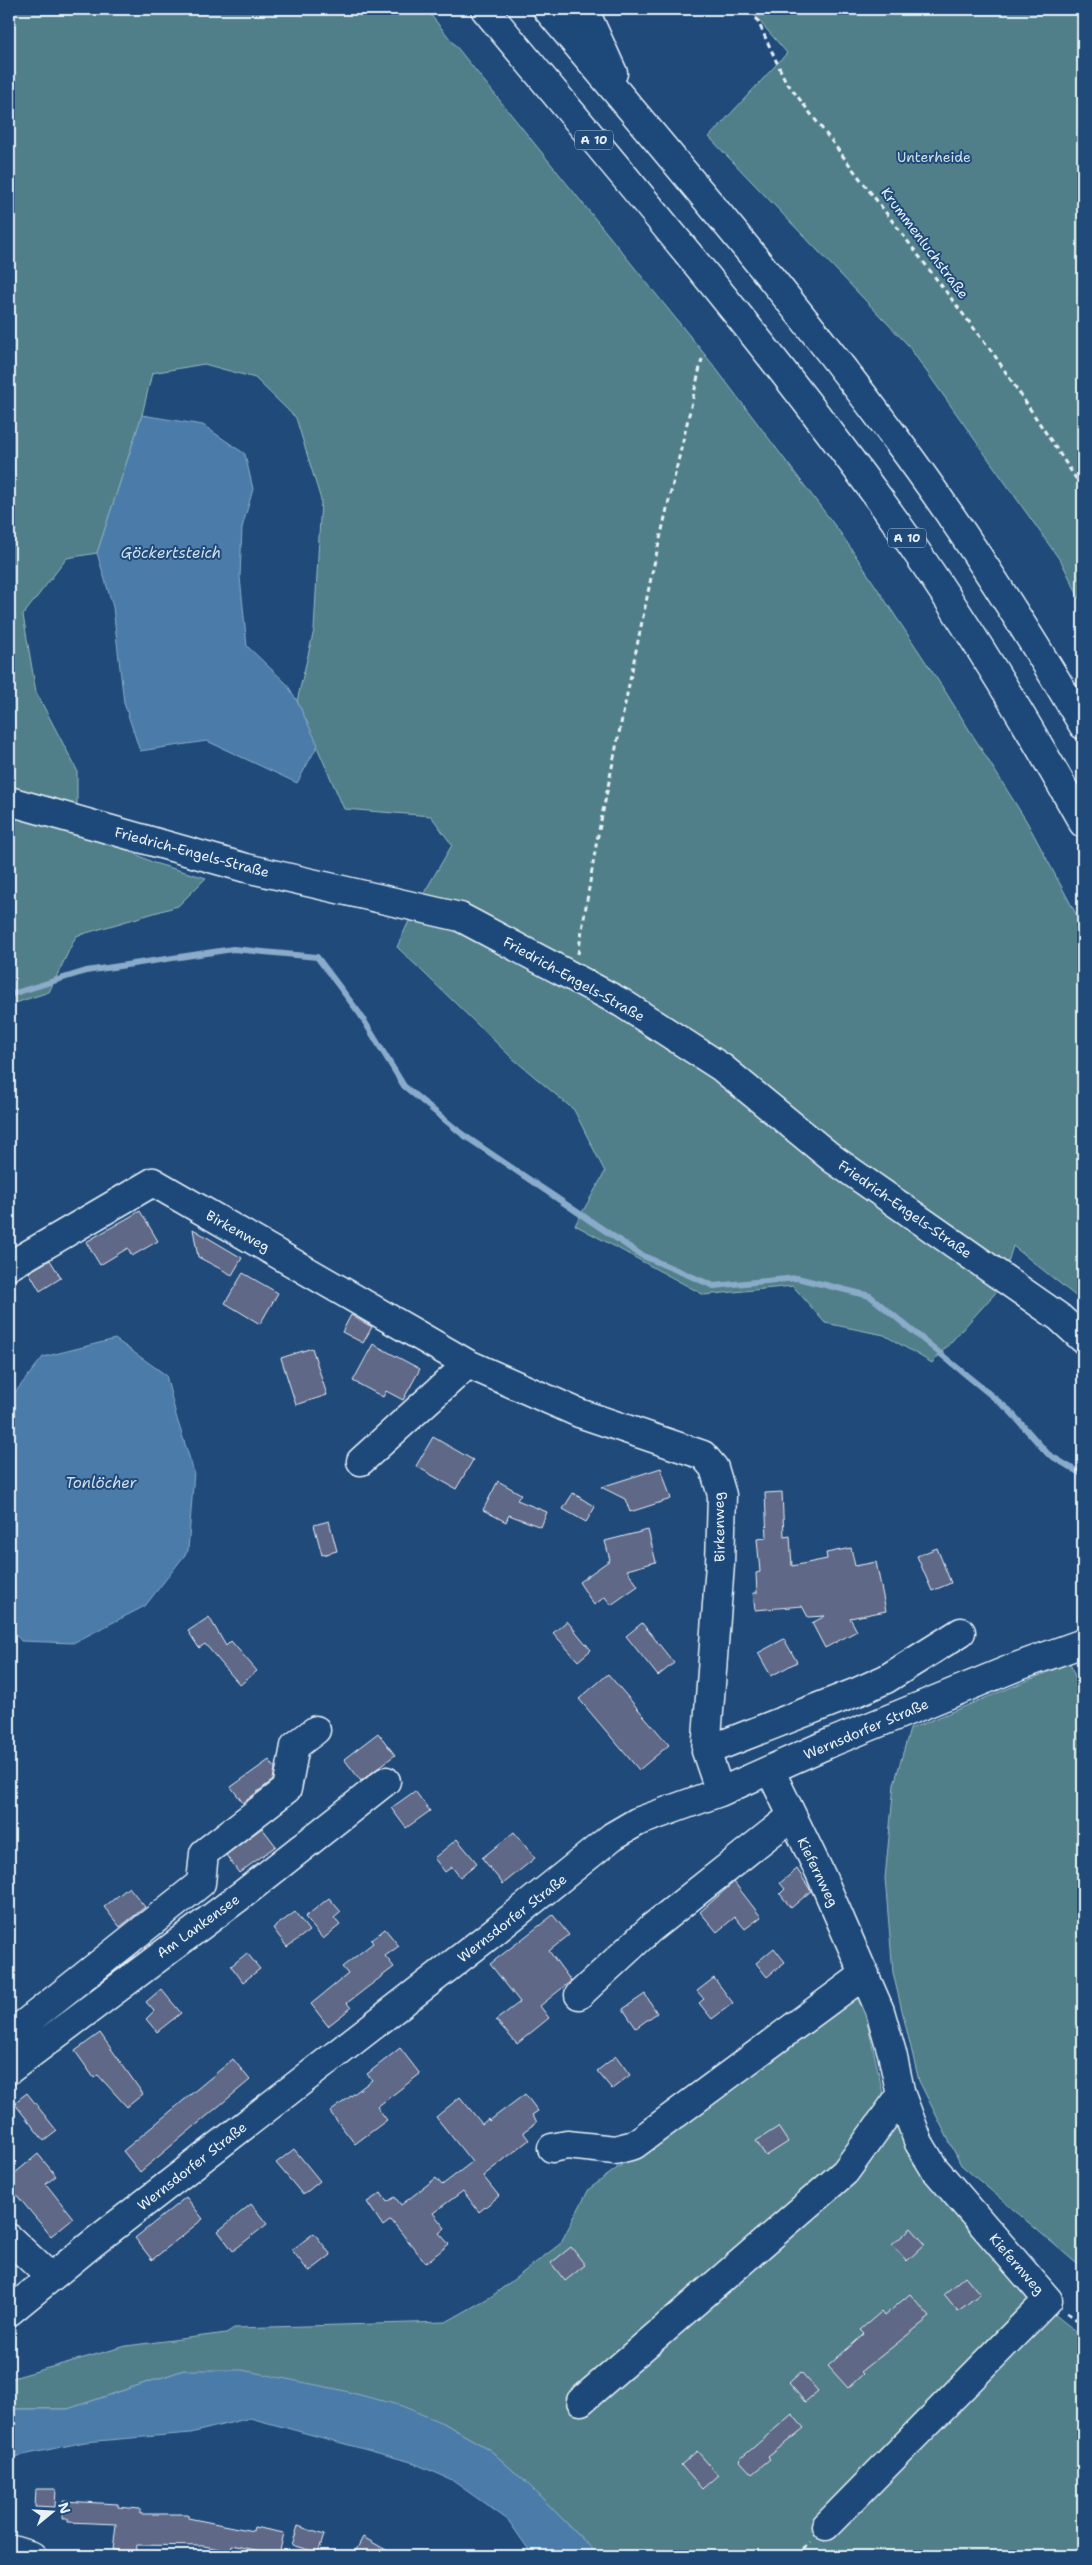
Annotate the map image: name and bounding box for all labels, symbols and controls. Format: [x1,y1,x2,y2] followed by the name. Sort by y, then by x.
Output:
[575,130,613,150] road number: A 10
[897,148,971,166] park label: Unterheide
[877,184,973,302] street label: Krummenluchstraße
[888,528,926,548] road number: A 10
[121,543,221,563] water label: Göckertsteich
[113,823,271,881] street label: Friedrich-Engels-Straße
[500,933,648,1025] street label: Friedrich-Engels-Straße
[835,1156,975,1262] street label: Friedrich-Engels-Straße
[203,1206,273,1256] street label: Birkenweg
[65,1473,138,1493] water label: Tonlöcher
[709,1492,729,1562] street label: Birkenweg
[801,1695,931,1763] street label: Wernsdorfer Straße
[793,1834,843,1910] street label: Kiefernweg
[454,1870,570,1966] street label: Wernsdorfer Straße
[153,1890,243,1962] street label: Am Lankensee
[134,2118,250,2214] street label: Wernsdorfer Straße
[985,2230,1049,2298] street label: Kiefernweg
[28,2488,78,2538] north arrow
[54,2500,75,2516] text: N

